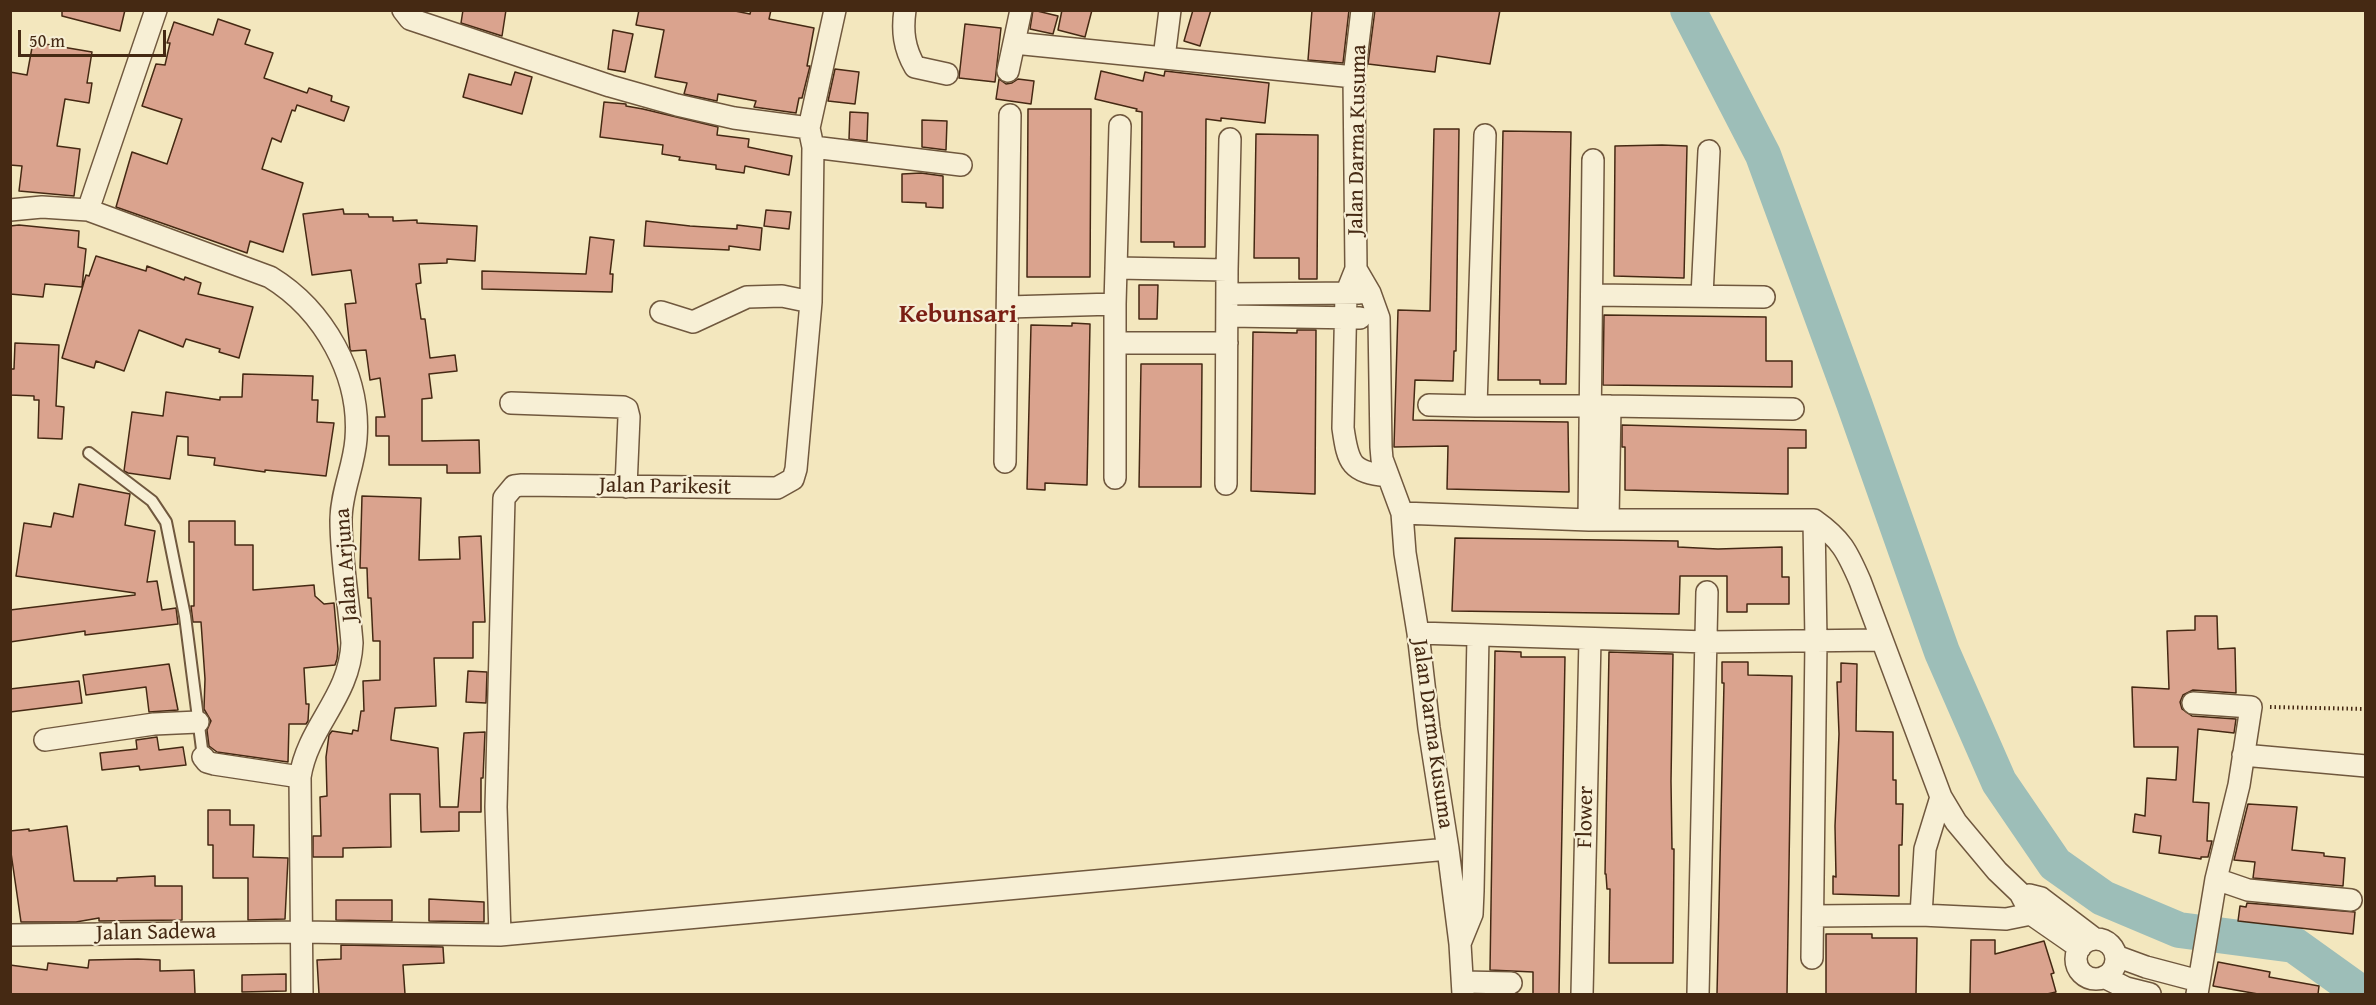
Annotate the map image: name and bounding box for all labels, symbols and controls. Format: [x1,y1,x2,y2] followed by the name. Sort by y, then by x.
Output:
[21,18,170,56] scale bar
[29,27,65,54] text: 50 m
[1343,44,1373,236] street label: Jalan Darma Kusuma
[899,299,1017,331] district label: Kebunsari
[599,473,731,501] street label: Jalan Parikesit
[330,507,364,623] street label: Jalan Arjuna
[1406,638,1458,830] street label: Jalan Darma Kusuma
[1572,786,1600,848] street label: Flower
[96,919,216,947] street label: Jalan Sadewa

